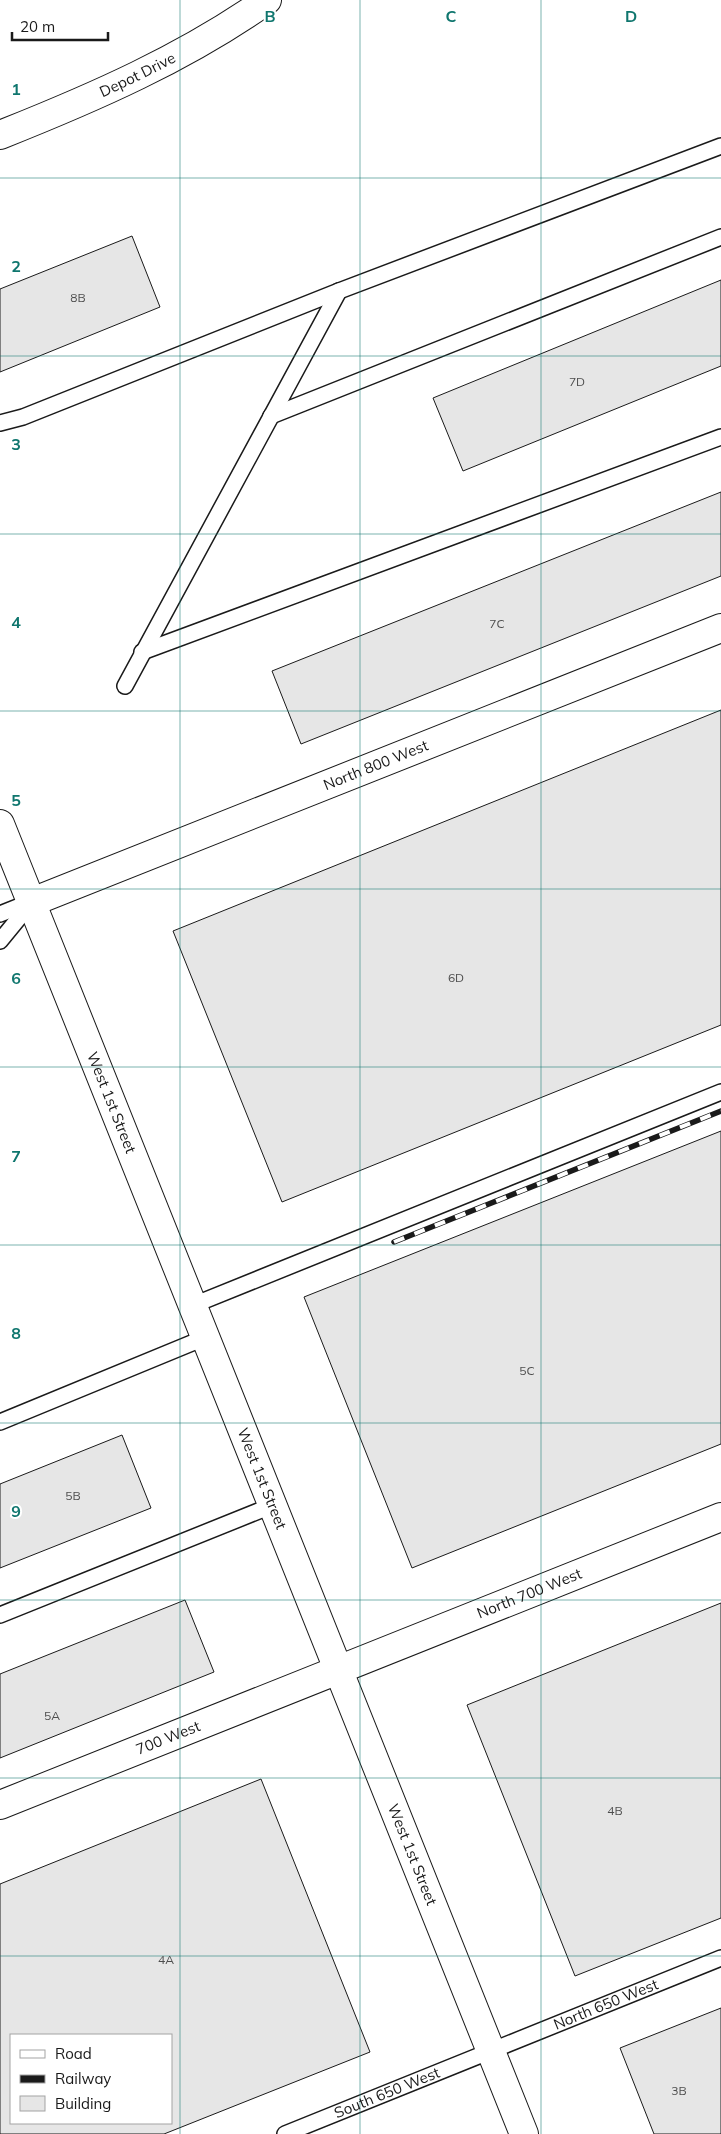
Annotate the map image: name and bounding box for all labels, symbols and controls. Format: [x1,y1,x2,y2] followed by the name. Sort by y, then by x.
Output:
[264,6,276,26] text: B
[446,6,457,26] text: C
[625,6,637,26] text: D
[12,10,109,42] scale bar
[20,17,55,36] text: 20 m
[96,48,179,101] street label: Depot Drive
[11,79,21,99] text: 1
[11,256,21,276] text: 2
[70,290,86,305] house number: 8B
[569,374,585,389] house number: 7D
[11,434,21,454] text: 3
[11,612,21,632] text: 4
[489,616,505,631] house number: 7C
[320,735,431,794] street label: North 800 West
[11,790,21,810] text: 5
[11,968,21,988] text: 6
[448,970,464,985] house number: 6D
[83,1049,141,1156] street label: West 1st Street
[11,1146,21,1166] text: 7
[11,1323,21,1343] text: 8
[519,1363,535,1378] house number: 5C
[233,1425,291,1532] street label: West 1st Street
[65,1488,81,1503] house number: 5B
[11,1501,21,1521] text: 9
[474,1564,584,1623] street label: North 700 West
[44,1708,60,1723] house number: 5A
[133,1716,203,1759] street label: 700 West
[384,1801,442,1908] street label: West 1st Street
[607,1803,623,1818] house number: 4B
[158,1952,174,1967] house number: 4A
[551,1974,661,2034] street label: North 650 West
[10,2034,172,2124] legend
[55,2044,92,2063] text: Road
[331,2063,442,2122] street label: South 650 West
[55,2069,111,2088] text: Railway
[671,2083,687,2098] house number: 3B
[55,2094,111,2113] text: Building

